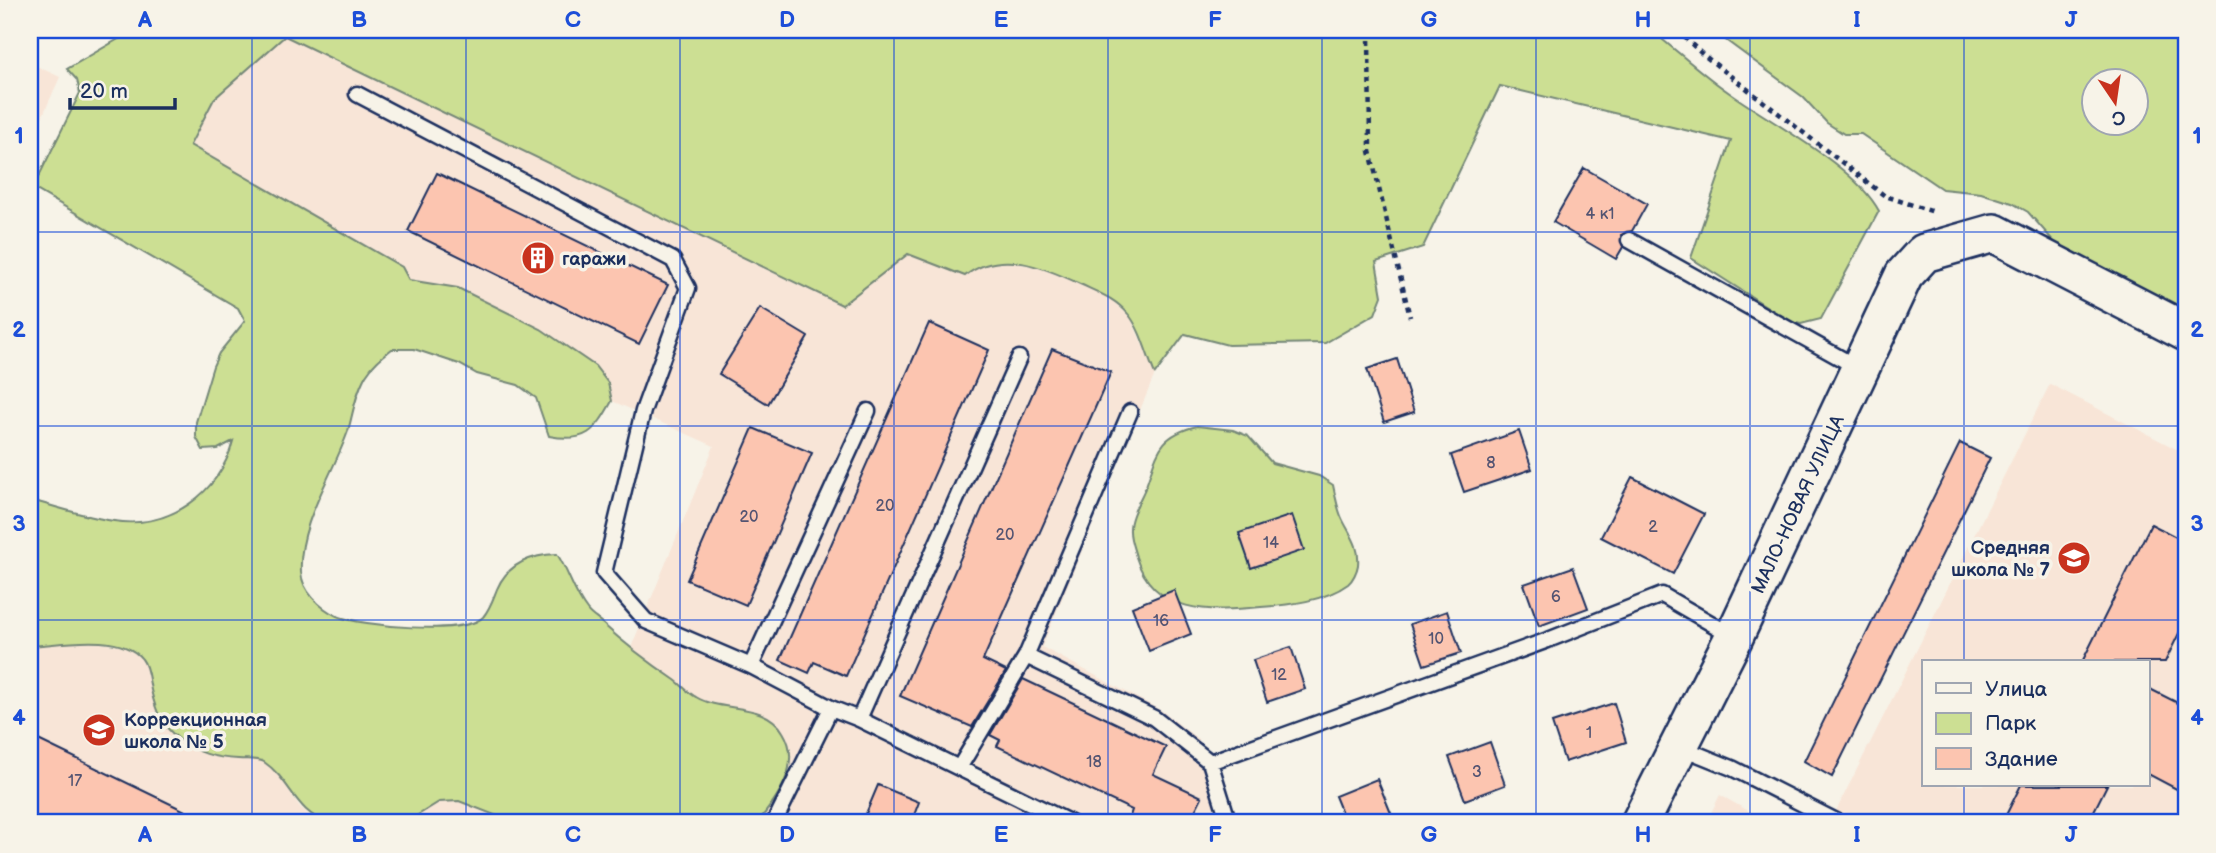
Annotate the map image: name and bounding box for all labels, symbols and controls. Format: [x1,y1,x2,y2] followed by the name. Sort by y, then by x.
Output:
[137,6,153,34] text: A
[351,6,367,34] text: B
[565,6,581,34] text: C
[779,6,795,34] text: D
[994,6,1009,34] text: E
[1208,6,1222,34] text: F
[1421,6,1438,34] text: G
[1634,6,1652,34] text: H
[1853,6,1861,34] text: I
[2065,6,2078,34] text: J
[70,66,175,110] scale bar
[2080,66,2150,136] north arrow
[80,79,128,104] text: 20 m
[2109,104,2128,130] text: С
[14,122,24,150] text: 1
[2192,122,2202,150] text: 1
[1586,205,1614,224] house number: 4 к1
[519,239,557,277] building icon: гаражи
[562,248,627,271] place label: гаражи
[12,316,26,344] text: 2
[2190,316,2204,344] text: 2
[1747,411,1850,598] street label: МАЛО-НОВАЯ УЛИЦА
[1486,454,1496,473] house number: 8
[876,497,894,516] house number: 20
[740,508,758,527] house number: 20
[12,510,26,538] text: 3
[2190,510,2204,538] text: 3
[1648,518,1658,537] house number: 2
[996,526,1014,545] house number: 20
[1263,534,1279,553] house number: 14
[1951,537,2051,582] place label: Средняя школа № 7
[2055,539,2093,577] school or university icon: Средняя школа № 7
[1551,588,1561,607] house number: 6
[1153,612,1169,631] house number: 16
[1428,630,1444,649] house number: 10
[1922,660,2150,786] legend
[1271,666,1287,685] house number: 12
[1985,677,2048,702] text: Улица
[12,704,26,732] text: 4
[2190,704,2204,732] text: 4
[124,709,267,754] place label: Коррекционная школа № 5
[80,711,118,749] school or university icon: Коррекционная школа № 5
[1985,711,2036,736] text: Парк
[1586,724,1592,743] house number: 1
[1985,747,2058,772] text: Здание
[1086,753,1102,772] house number: 18
[1472,763,1482,782] house number: 3
[68,772,82,791] house number: 17
[137,821,153,849] text: A
[351,821,367,849] text: B
[565,821,581,849] text: C
[779,821,795,849] text: D
[994,821,1009,849] text: E
[1208,821,1222,849] text: F
[1421,821,1438,849] text: G
[1634,821,1652,849] text: H
[1853,821,1861,849] text: I
[2065,821,2078,849] text: J

